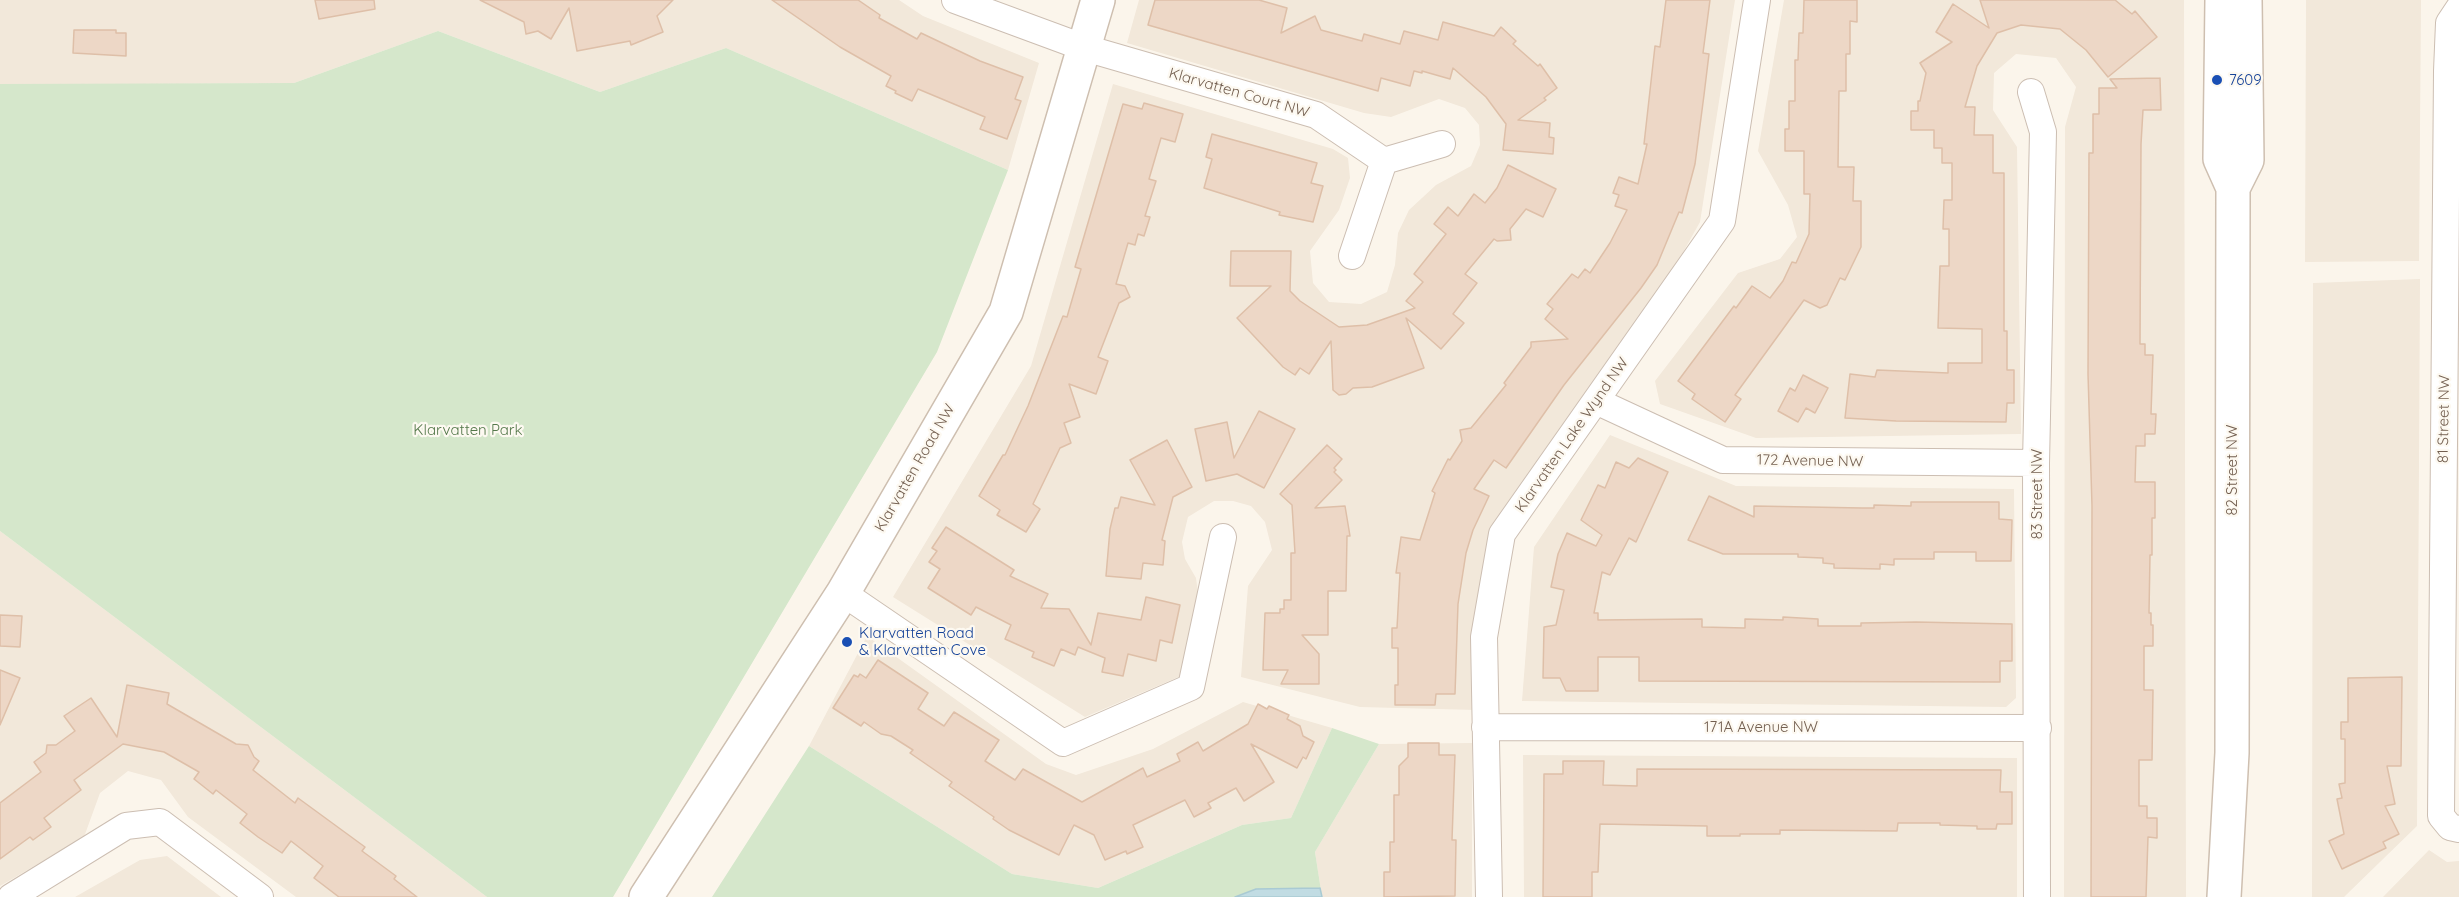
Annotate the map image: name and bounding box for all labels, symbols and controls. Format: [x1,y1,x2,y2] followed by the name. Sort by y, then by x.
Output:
[1167,64,1311,122] street label: Klarvatten Court NW
[2229,71,2262,89] place label: 7609
[2210,73,2224,87] marker: 7609
[1512,354,1632,516] street label: Klarvatten Lake Wynd NW
[2434,375,2454,463] street label: 81 Street NW
[871,401,959,535] street label: Klarvatten Road NW
[413,421,523,439] park label: Klarvatten Park
[2223,424,2241,516] street label: 82 Street NW
[2028,449,2046,539] street label: 83 Street NW
[1757,451,1863,471] street label: 172 Avenue NW
[859,624,986,659] place label: Klarvatten Road & Klarvatten Cove
[840,635,854,649] marker: Klarvatten Road & Klarvatten Cove
[1704,718,1818,736] street label: 171A Avenue NW

